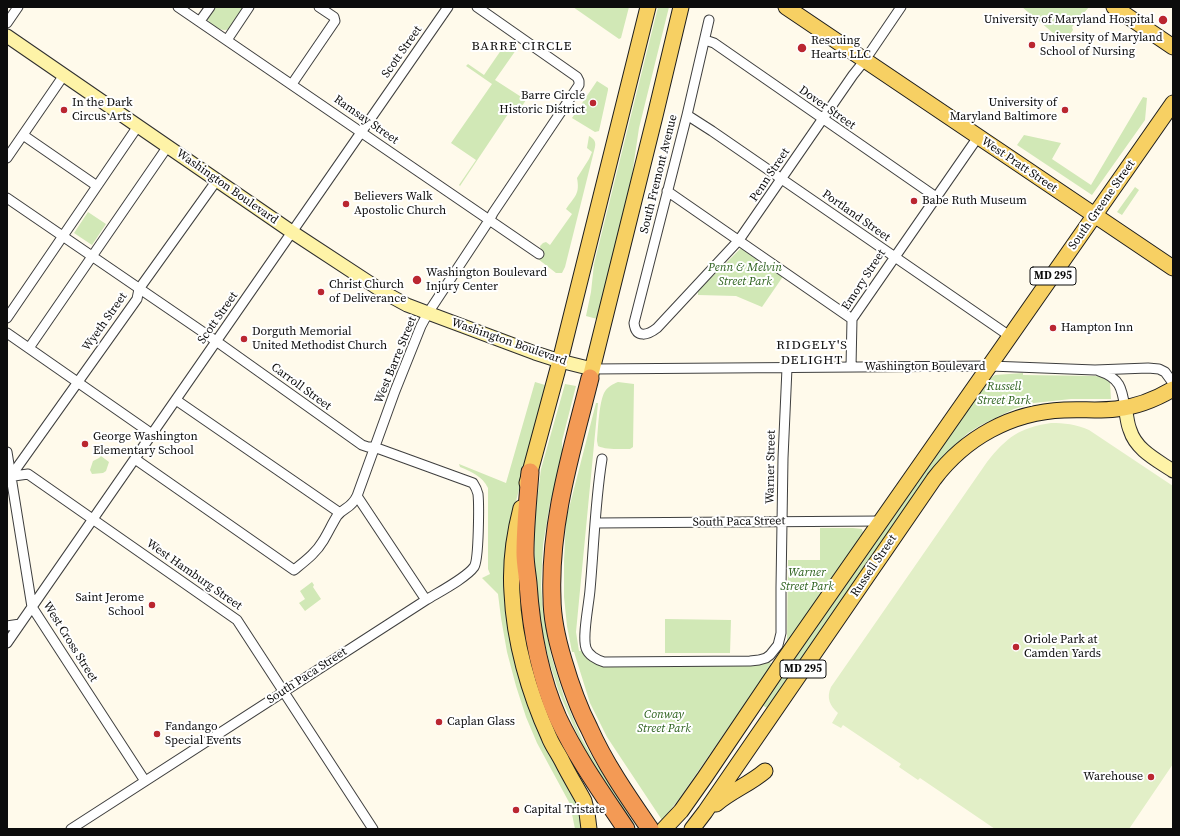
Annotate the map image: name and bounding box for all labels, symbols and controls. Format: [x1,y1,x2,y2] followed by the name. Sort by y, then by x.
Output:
[984,13,1154,27] place label: University of Maryland Hospital
[1157,14,1169,26] marker: University of Maryland Hospital
[379,23,425,81] street label: Scott Street
[1040,31,1162,59] place label: University of Maryland School of Nursing
[811,34,871,62] place label: Rescuing Hearts LLC
[472,39,572,55] district label: BARRE CIRCLE
[1027,40,1037,50] marker: University of Maryland School of Nursing
[796,42,808,54] marker: Rescuing Hearts LLC
[796,83,858,133] street label: Dover Street
[499,89,585,117] place label: Barre Circle Historic District
[331,92,401,148] street label: Ramsay Street
[72,96,133,124] place label: In the Dark Circus Arts
[950,96,1057,124] place label: University of Maryland Baltimore
[588,98,598,108] marker: Barre Circle Historic District
[59,105,69,115] marker: In the Dark Circus Arts
[1060,105,1070,115] marker: University of Maryland Baltimore
[637,113,681,235] street label: South Fremont Avenue
[978,134,1060,196] street label: West Pratt Street
[173,146,281,228] street label: Washington Boulevard
[747,146,793,204] street label: Penn Street
[1066,157,1138,253] street label: South Greene Street
[819,187,893,245] street label: Portland Street
[354,190,446,218] place label: Believers Walk Apostolic Church
[922,194,1027,208] place label: Babe Ruth Museum
[909,196,919,206] marker: Babe Ruth Museum
[341,199,351,209] marker: Believers Walk Apostolic Church
[839,247,889,313] street label: Emory Street
[708,261,782,289] park label: Penn & Melvin Street Park
[426,266,547,294] place label: Washington Boulevard Injury Center
[1030,267,1076,285] road number: MD 295
[411,274,423,286] marker: Washington Boulevard Injury Center
[329,278,406,306] place label: Christ Church of Deliverance
[316,287,326,297] marker: Christ Church of Deliverance
[195,289,241,347] street label: Scott Street
[80,290,130,354] street label: Wyeth Street
[372,315,420,405] street label: West Barre Street
[449,315,569,369] street label: Washington Boulevard
[1061,321,1133,335] place label: Hampton Inn
[1048,323,1058,333] marker: Hampton Inn
[252,325,387,353] place label: Dorguth Memorial United Methodist Church
[239,334,249,344] marker: Dorguth Memorial United Methodist Church
[776,338,848,369] district label: RIDGELY'S DELIGHT
[268,360,334,414] street label: Carroll Street
[865,360,985,374] street label: Washington Boulevard
[977,380,1031,408] park label: Russell Street Park
[93,430,198,458] place label: George Washington Elementary School
[763,430,779,504] street label: Warner Street
[80,439,90,449] marker: George Washington Elementary School
[693,514,785,530] street label: South Paca Street
[848,532,900,600] street label: Russell Street
[143,537,245,613] street label: West Hamburg Street
[780,566,834,594] park label: Warner Street Park
[75,591,144,619] place label: Saint Jerome School
[40,599,100,685] street label: West Cross Street
[147,600,157,610] marker: Saint Jerome School
[1024,633,1101,661] place label: Oriole Park at Camden Yards
[1011,642,1021,652] marker: Oriole Park at Camden Yards
[264,645,350,707] street label: South Paca Street
[780,660,826,678] road number: MD 295
[637,708,691,736] park label: Conway Street Park
[447,715,515,729] place label: Caplan Glass
[434,717,444,727] marker: Caplan Glass
[165,720,241,748] place label: Fandango Special Events
[152,729,162,739] marker: Fandango Special Events
[1083,770,1143,784] place label: Warehouse
[1146,772,1156,782] marker: Warehouse
[524,803,605,817] place label: Capital Tristate
[511,805,521,815] marker: Capital Tristate

